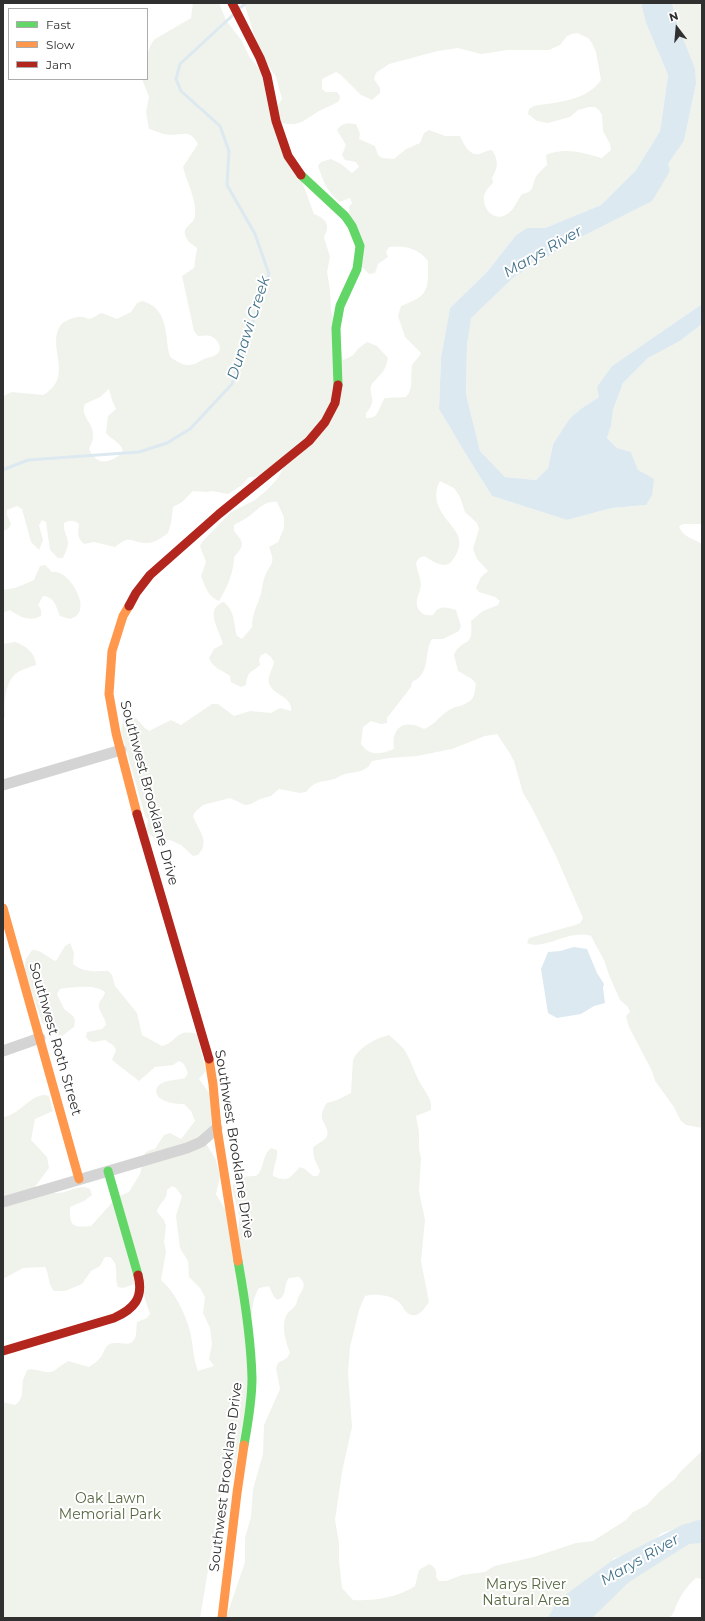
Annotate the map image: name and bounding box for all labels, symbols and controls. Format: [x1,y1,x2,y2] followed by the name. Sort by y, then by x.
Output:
[8,8,148,80] legend
[657,8,697,48] north arrow
[667,9,680,24] text: N
[46,17,71,32] text: Fast
[46,37,75,52] text: Slow
[46,57,72,72] text: Jam
[501,222,585,282] water label: Marys River
[224,274,274,382] water label: Dunawi Creek
[116,699,182,887] street label: Southwest Brooklane Drive
[25,960,85,1118] street label: Southwest Roth Street
[211,1048,257,1240] street label: Southwest Brooklane Drive
[206,1381,246,1573] street label: Southwest Brooklane Drive
[59,1491,161,1524] park label: Oak Lawn Memorial Park
[598,1530,682,1590] water label: Marys River
[482,1577,570,1610] park label: Marys River Natural Area

